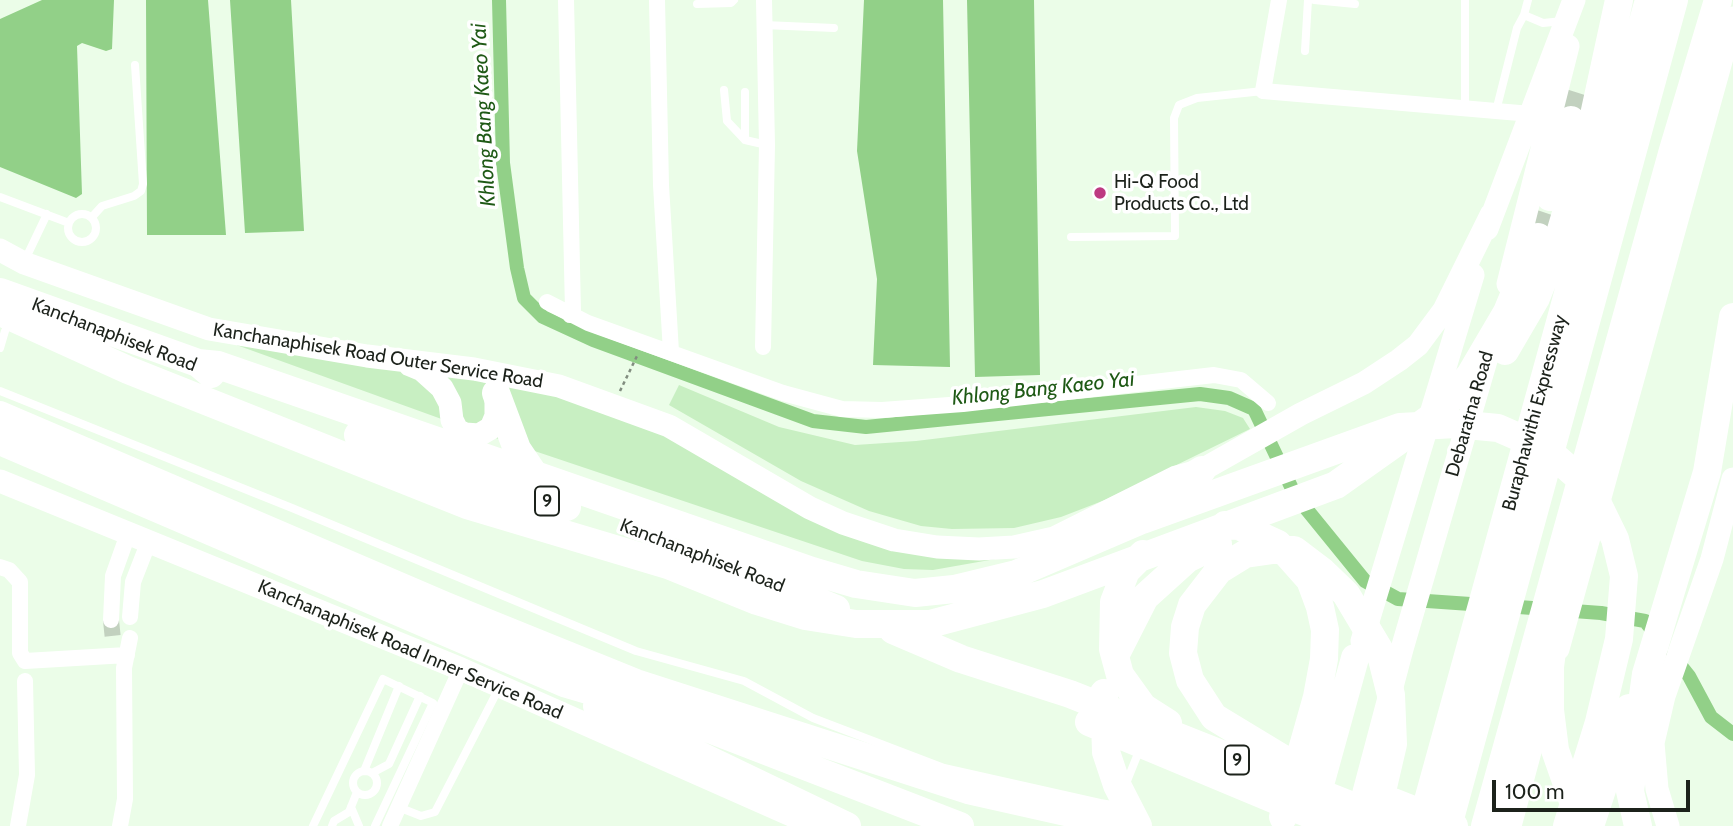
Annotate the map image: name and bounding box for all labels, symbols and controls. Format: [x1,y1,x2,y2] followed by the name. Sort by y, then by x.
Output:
[467,23,501,207] water label: Khlong Bang Kaeo Yai
[1114,171,1249,215] place label: Hi-Q Food Products Co., Ltd
[1092,185,1108,201] marker: Hi-Q Food Products Co., Ltd
[28,293,200,377] street label: Kanchanaphisek Road
[1498,312,1572,514] street label: Buraphawithi Expressway
[211,319,545,393] street label: Kanchanaphisek Road Outer Service Road
[1441,349,1499,479] street label: Debaratna Road
[950,367,1136,411] water label: Khlong Bang Kaeo Yai
[535,486,559,516] road number: 9
[616,514,788,598] street label: Kanchanaphisek Road
[254,575,566,725] street label: Kanchanaphisek Road Inner Service Road
[1225,746,1249,774] road number: 9
[1495,766,1693,810] scale bar
[1505,779,1564,804] text: 100 m

